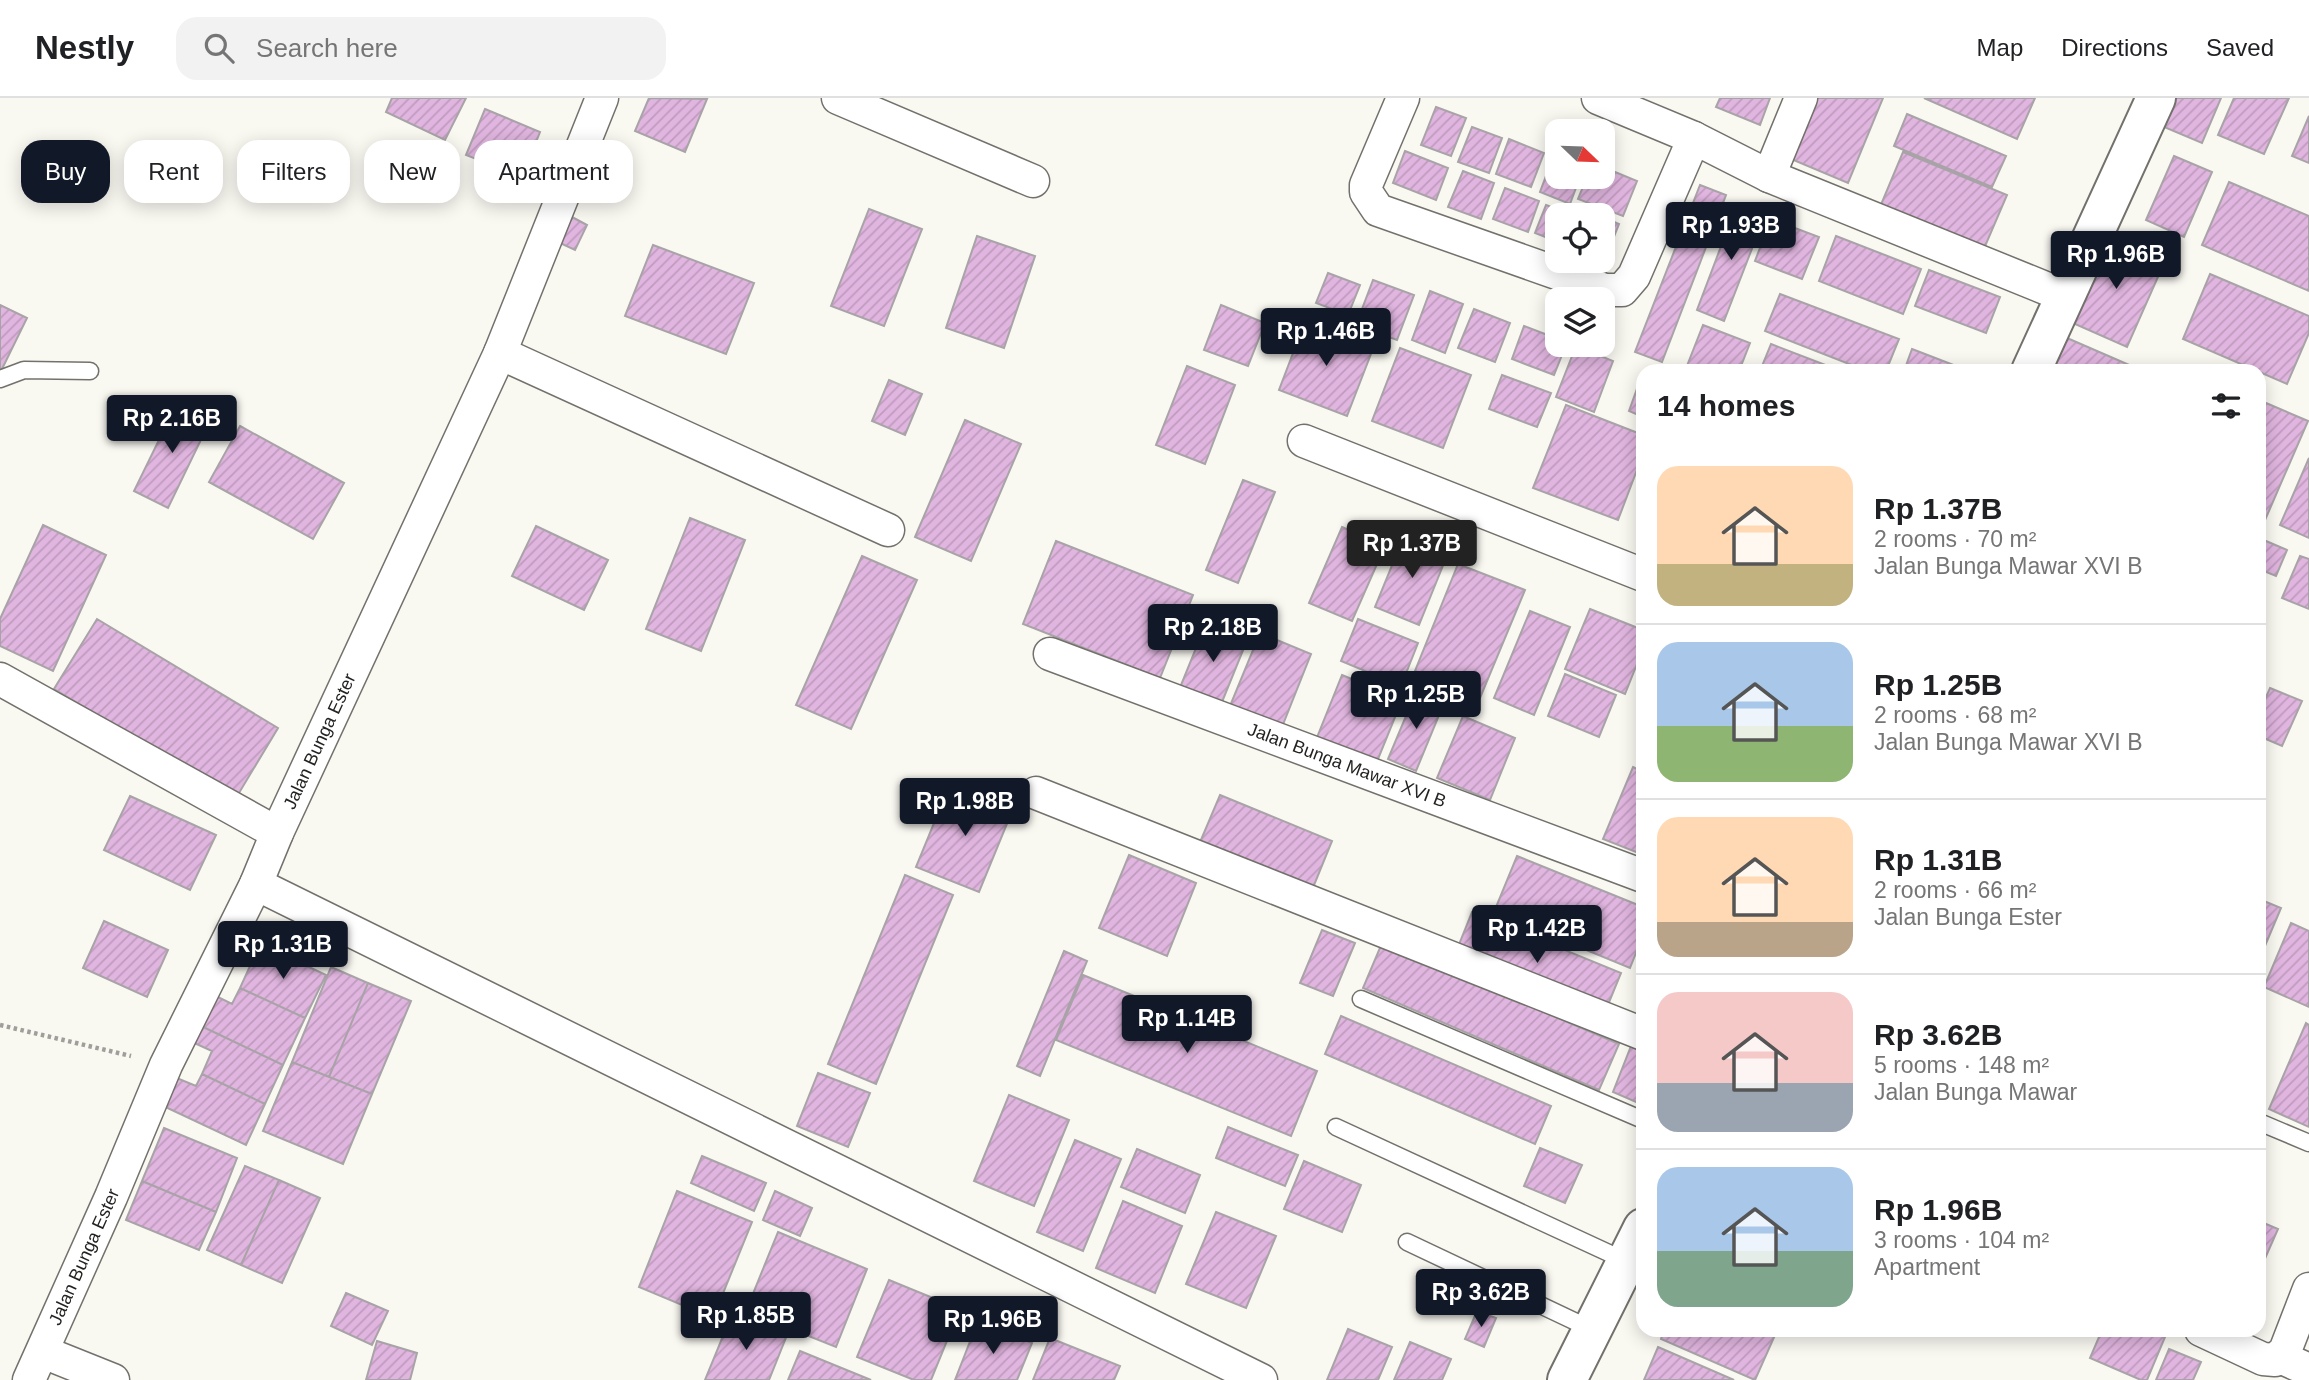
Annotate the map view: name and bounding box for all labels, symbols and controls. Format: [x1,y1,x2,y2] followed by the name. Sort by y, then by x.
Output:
[176,17,666,80] search box
[35,29,134,66] text: Nestly
[200,29,238,67] icon: search
[256,33,398,63] text: Search here
[1977,34,2023,61] text: Map
[2061,34,2168,61] text: Directions
[2206,34,2274,61] text: Saved
[1545,119,1615,189] north arrow
[1545,119,1615,357] map controls
[21,140,110,203] chip: Buy
[124,140,223,203] chip: Rent
[237,140,350,203] chip: Filters
[364,140,460,203] chip: New
[474,140,633,203] chip: Apartment
[1659,202,1803,262] pin: Rp 1.93B
[1545,203,1615,273] button: locate
[1682,212,1780,238] text: Rp 1.93B
[2044,232,2188,291] pin: Rp 1.96B
[2067,241,2165,267] text: Rp 1.96B
[1545,287,1615,357] button: layers
[1254,308,1398,368] pin: Rp 1.46B
[1277,318,1375,344] text: Rp 1.46B
[2207,387,2245,425] icon: filters
[1657,389,1795,422] text: 14 homes
[100,396,244,455] pin: Rp 2.16B
[123,405,221,431] text: Rp 2.16B
[1874,492,2002,525] text: Rp 1.37B
[1713,494,1797,578] icon: home
[1340,520,1484,580] pin: Rp 1.37B
[1874,526,2036,552] text: 2 rooms · 70 m²
[1363,530,1461,556] text: Rp 1.37B
[1874,553,2142,579] text: Jalan Bunga Mawar XVI B
[1141,604,1285,664] pin: Rp 2.18B
[1164,614,1262,640] text: Rp 2.18B
[1874,668,2002,701] text: Rp 1.25B
[280,670,360,812] street label: Jalan Bunga Ester
[1713,670,1797,754] icon: home
[1344,672,1488,731] pin: Rp 1.25B
[1367,681,1465,707] text: Rp 1.25B
[1874,702,2036,728] text: 2 rooms · 68 m²
[1245,719,1449,811] street label: Jalan Bunga Mawar XVI B
[1874,729,2142,755] text: Jalan Bunga Mawar XVI B
[893,778,1037,838] pin: Rp 1.98B
[916,788,1014,814] text: Rp 1.98B
[1874,843,2002,876] text: Rp 1.31B
[1713,845,1797,929] icon: home
[1874,877,2036,903] text: 2 rooms · 66 m²
[1874,904,2062,930] text: Jalan Bunga Ester
[1465,906,1609,965] pin: Rp 1.42B
[1488,915,1586,941] text: Rp 1.42B
[211,922,355,981] pin: Rp 1.31B
[234,931,332,957] text: Rp 1.31B
[1115,996,1259,1055] pin: Rp 1.14B
[1138,1005,1236,1031] text: Rp 1.14B
[1874,1018,2002,1051] text: Rp 3.62B
[1713,1020,1797,1104] icon: home
[1874,1052,2049,1078] text: 5 rooms · 148 m²
[1874,1079,2077,1105] text: Jalan Bunga Mawar
[45,1186,123,1328] street label: Jalan Bunga Ester
[1874,1193,2002,1226] text: Rp 1.96B
[1713,1195,1797,1279] icon: home
[1874,1227,2049,1253] text: 3 rooms · 104 m²
[1874,1254,1980,1280] text: Apartment
[1409,1270,1553,1329] pin: Rp 3.62B
[1432,1279,1530,1305] text: Rp 3.62B
[674,1292,818,1352] pin: Rp 1.85B
[921,1296,1065,1356] pin: Rp 1.96B
[697,1302,795,1328] text: Rp 1.85B
[944,1306,1042,1332] text: Rp 1.96B

